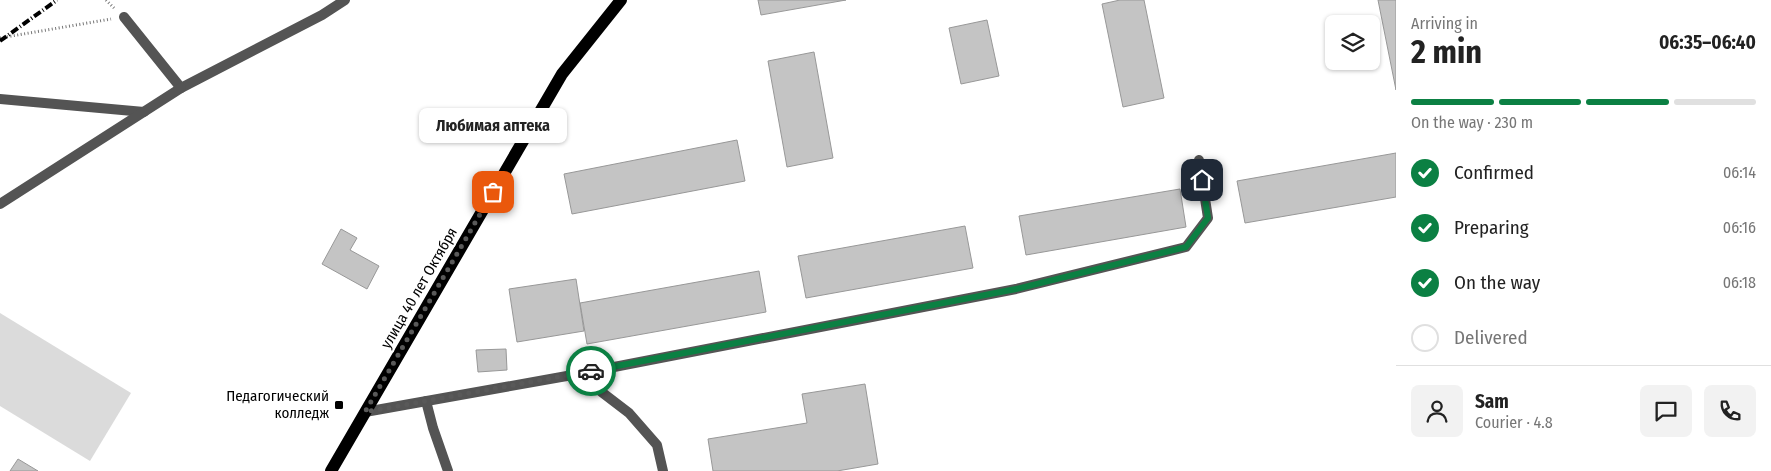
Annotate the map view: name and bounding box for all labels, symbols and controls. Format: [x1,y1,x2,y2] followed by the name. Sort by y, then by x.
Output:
[1411,14,1478,33] text: Arriving in
[1325,15,1380,70] map controls
[1325,15,1380,70] button: layers
[1659,31,1756,54] text: 06:35–06:40
[1411,33,1482,71] text: 2 min
[419,107,567,142] callout: Любимая аптека
[1411,113,1533,132] text: On the way · 230 m
[436,116,550,135] text: Любимая аптека
[1181,159,1223,201] pin
[1411,159,1439,187] icon: check
[1454,161,1534,184] text: Confirmed
[1723,163,1756,182] text: 06:14
[1188,166,1216,194] icon: home
[472,171,514,213] pin
[479,178,507,206] icon: bag
[1411,214,1439,242] icon: check
[1454,216,1529,239] text: Preparing
[1723,218,1756,237] text: 06:16
[377,224,461,352] street label: улица 40 лет Октября
[1411,269,1439,297] icon: check
[1454,271,1540,294] text: On the way
[1723,273,1756,292] text: 06:18
[1454,326,1528,349] text: Delivered
[566,346,616,396] courier
[577,357,605,385] icon: car
[1411,385,1463,437] button: person
[1640,385,1692,437] button: chat
[1704,385,1756,437] button: phone
[226,387,329,422] place label: Педагогический колледж
[1475,390,1509,413] text: Sam
[333,399,345,411] marker: Педагогический колледж
[1475,413,1553,432] text: Courier · 4.8

